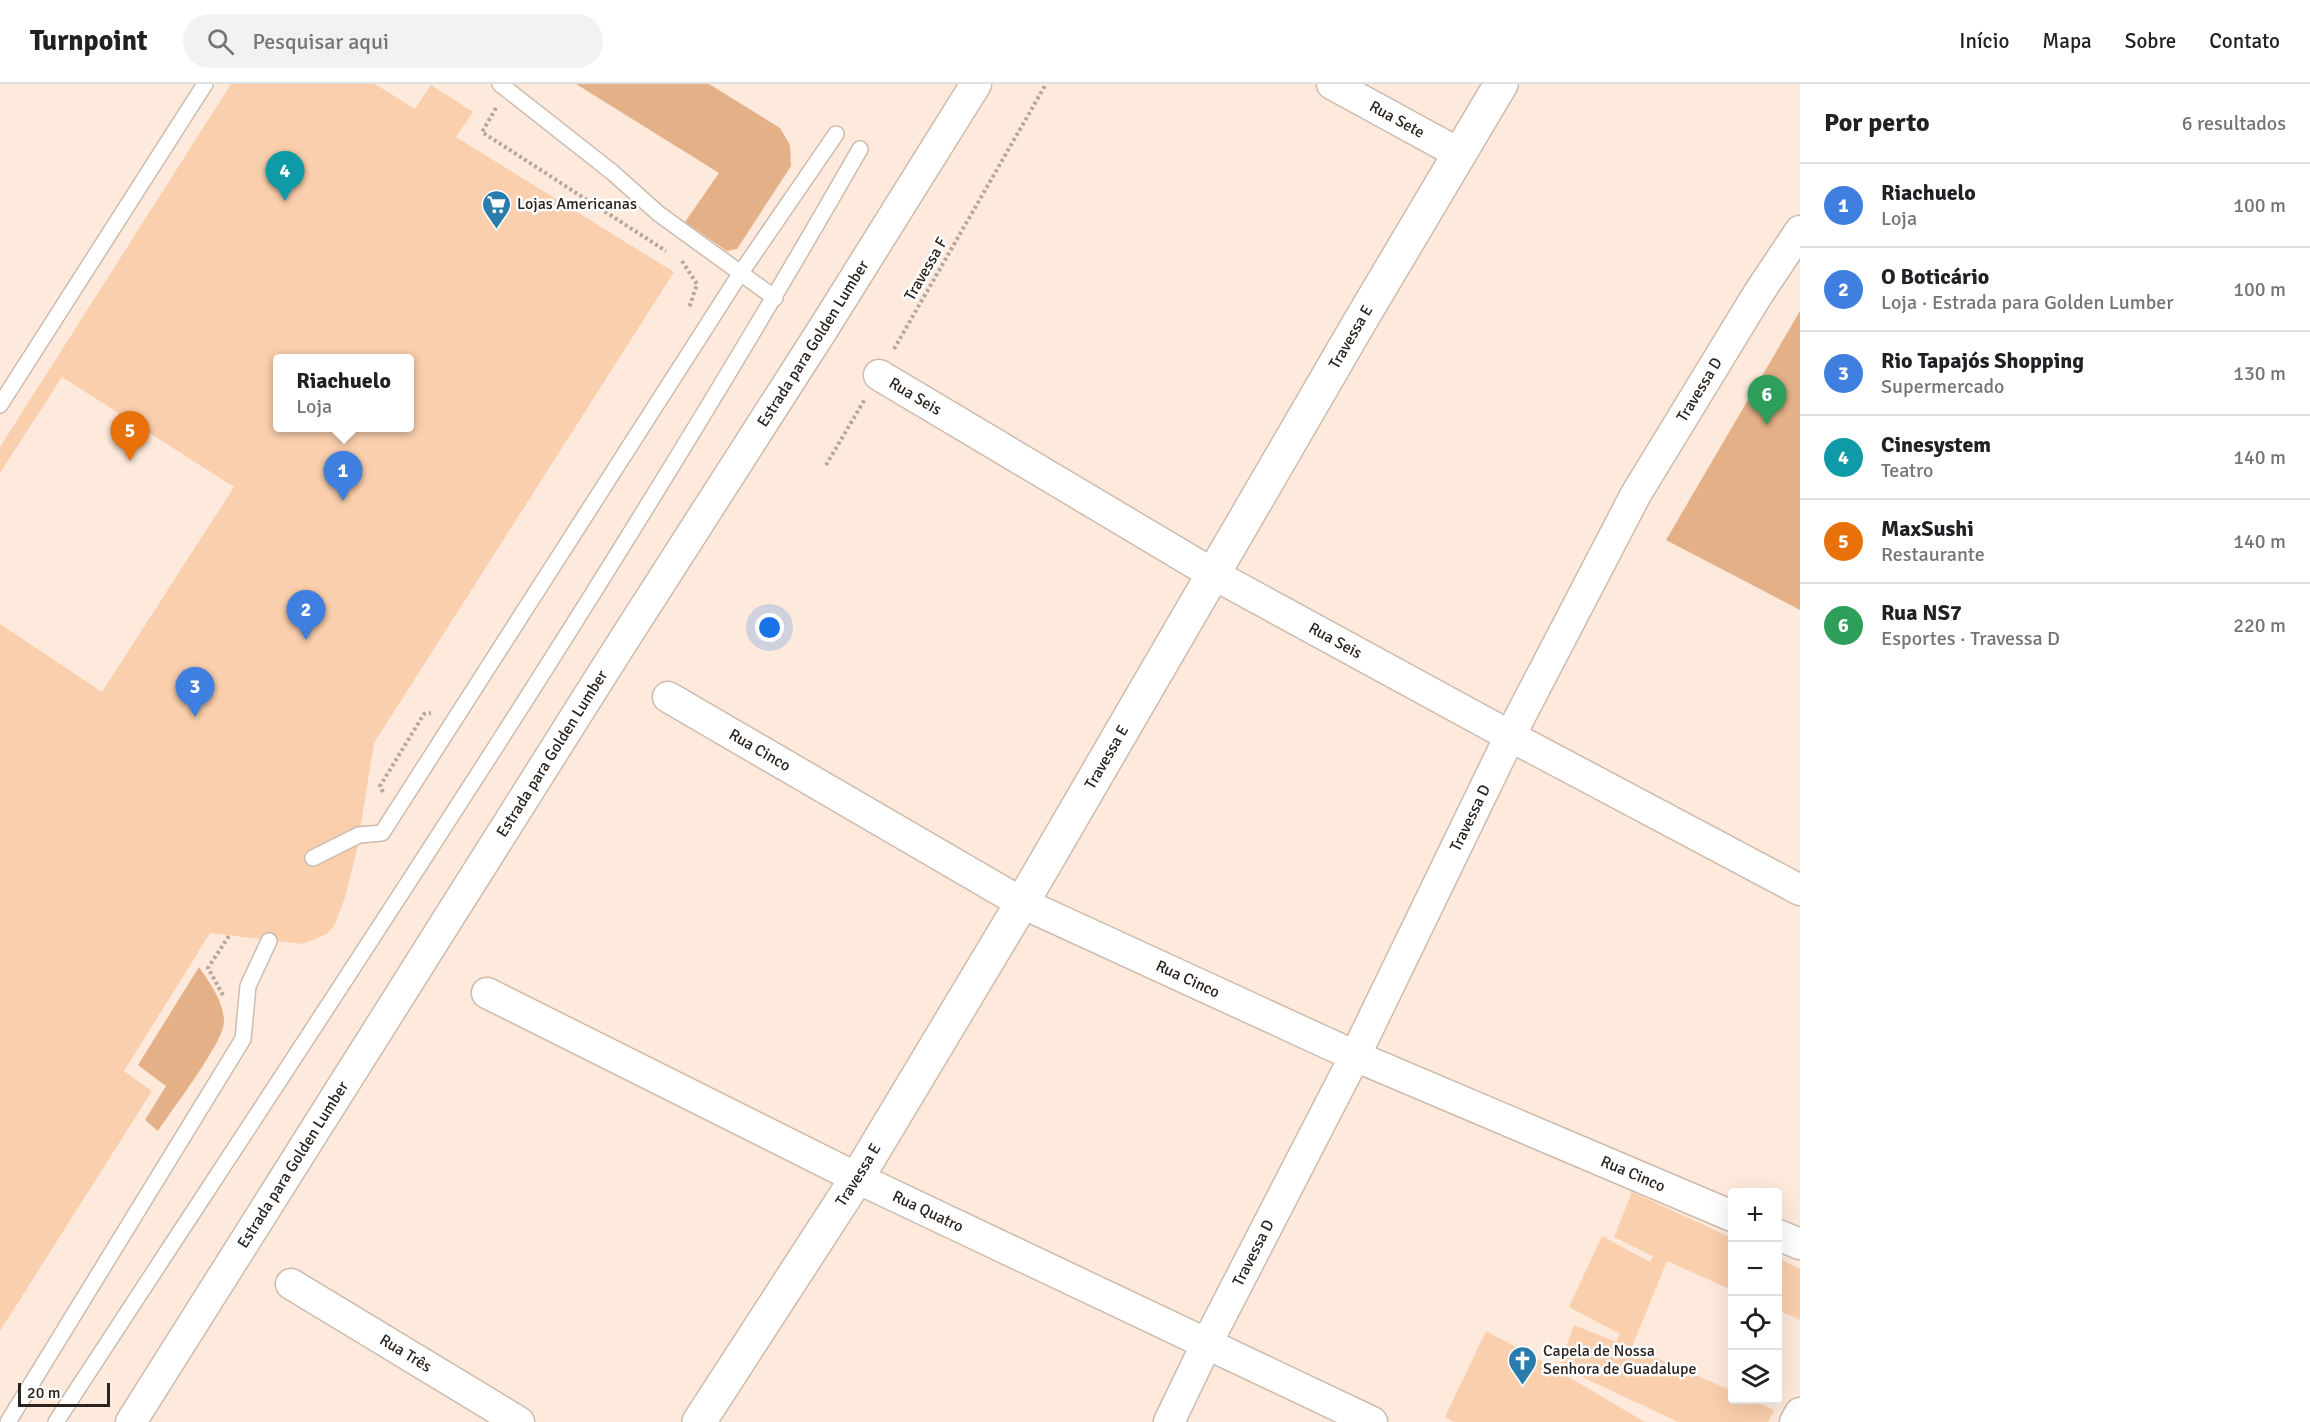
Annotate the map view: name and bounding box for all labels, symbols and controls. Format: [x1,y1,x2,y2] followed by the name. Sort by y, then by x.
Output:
[183,14,603,68] search box
[30,24,147,58] text: Turnpoint
[204,25,237,58] icon: search
[252,28,389,55] text: Pesquisar aqui
[1959,28,2009,54] text: Início
[2042,28,2092,54] text: Mapa
[2125,28,2176,54] text: Sobre
[2209,28,2280,54] text: Contato
[1366,96,1428,143] street label: Rua Sete
[1824,107,1930,139] text: Por perto
[2182,111,2286,136] text: 6 resultados
[266,152,304,201] pin: 4
[1881,179,1976,206] text: Riachuelo
[480,188,512,230] supermarket icon: Lojas Americanas
[1838,193,1849,218] text: 1
[2233,193,2286,218] text: 100 m
[517,194,637,214] place label: Lojas Americanas
[1881,206,1917,231] text: Loja
[900,234,952,304] street label: Travessa F
[753,256,873,431] street label: Estrada para Golden Lumber
[1881,263,1989,290] text: O Boticário
[1838,277,1849,302] text: 2
[2233,277,2286,302] text: 100 m
[1881,290,2174,315] text: Loja · Estrada para Golden Lumber
[1325,301,1377,373] street label: Travessa E
[1881,347,2084,374] text: Rio Tapajós Shopping
[273,354,414,432] popup
[1672,354,1727,426] street label: Travessa D
[1838,361,1849,386] text: 3
[2233,361,2286,386] text: 130 m
[296,367,391,394] text: Riachuelo
[885,373,945,420] street label: Rua Seis
[1881,374,2004,399] text: Supermercado
[1748,376,1786,425] pin: 6
[296,394,332,419] text: Loja
[110,412,150,461] pin: 5
[1881,431,1991,458] text: Cinesystem
[1838,445,1849,470] text: 4
[2233,445,2286,470] text: 140 m
[324,452,362,501] pin: 1
[1881,458,1934,483] text: Teatro
[1881,515,1974,542] text: MaxSushi
[1838,529,1849,554] text: 5
[2233,529,2286,554] text: 140 m
[1881,542,1985,567] text: Restaurante
[286,590,326,640] pin: 2
[1881,599,1962,626] text: Rua NS7
[755,613,784,642] your location
[1838,613,1849,638] text: 6
[2233,613,2286,638] text: 220 m
[1305,618,1365,663] street label: Rua Seis
[1881,626,2060,651] text: Esportes · Travessa D
[492,666,612,841] street label: Estrada para Golden Lumber
[176,668,214,717] pin: 3
[1080,722,1133,793] street label: Travessa E
[725,725,794,776] street label: Rua Cinco
[1446,781,1495,855] street label: Travessa D
[1153,956,1223,1002] street label: Rua Cinco
[233,1077,353,1252] street label: Estrada para Golden Lumber
[831,1140,885,1210] street label: Travessa E
[1598,1151,1668,1196] street label: Rua Cinco
[889,1186,967,1237] street label: Rua Quatro
[1728,1188,1782,1404] map controls
[1728,1188,1782,1242] button: +
[1228,1216,1279,1289] street label: Travessa D
[1728,1242,1782,1296] button: −
[1728,1296,1782,1350] button: locate
[376,1330,435,1377] street label: Rua Três
[1543,1341,1697,1379] place label: Capela de Nossa Senhora de Guadalupe
[1506,1344,1538,1386] church icon: Capela de Nossa Senhora de Guadalupe
[1728,1350,1782,1404] button: layers
[18,1380,110,1408] scale bar
[27,1383,61,1403] text: 20 m

